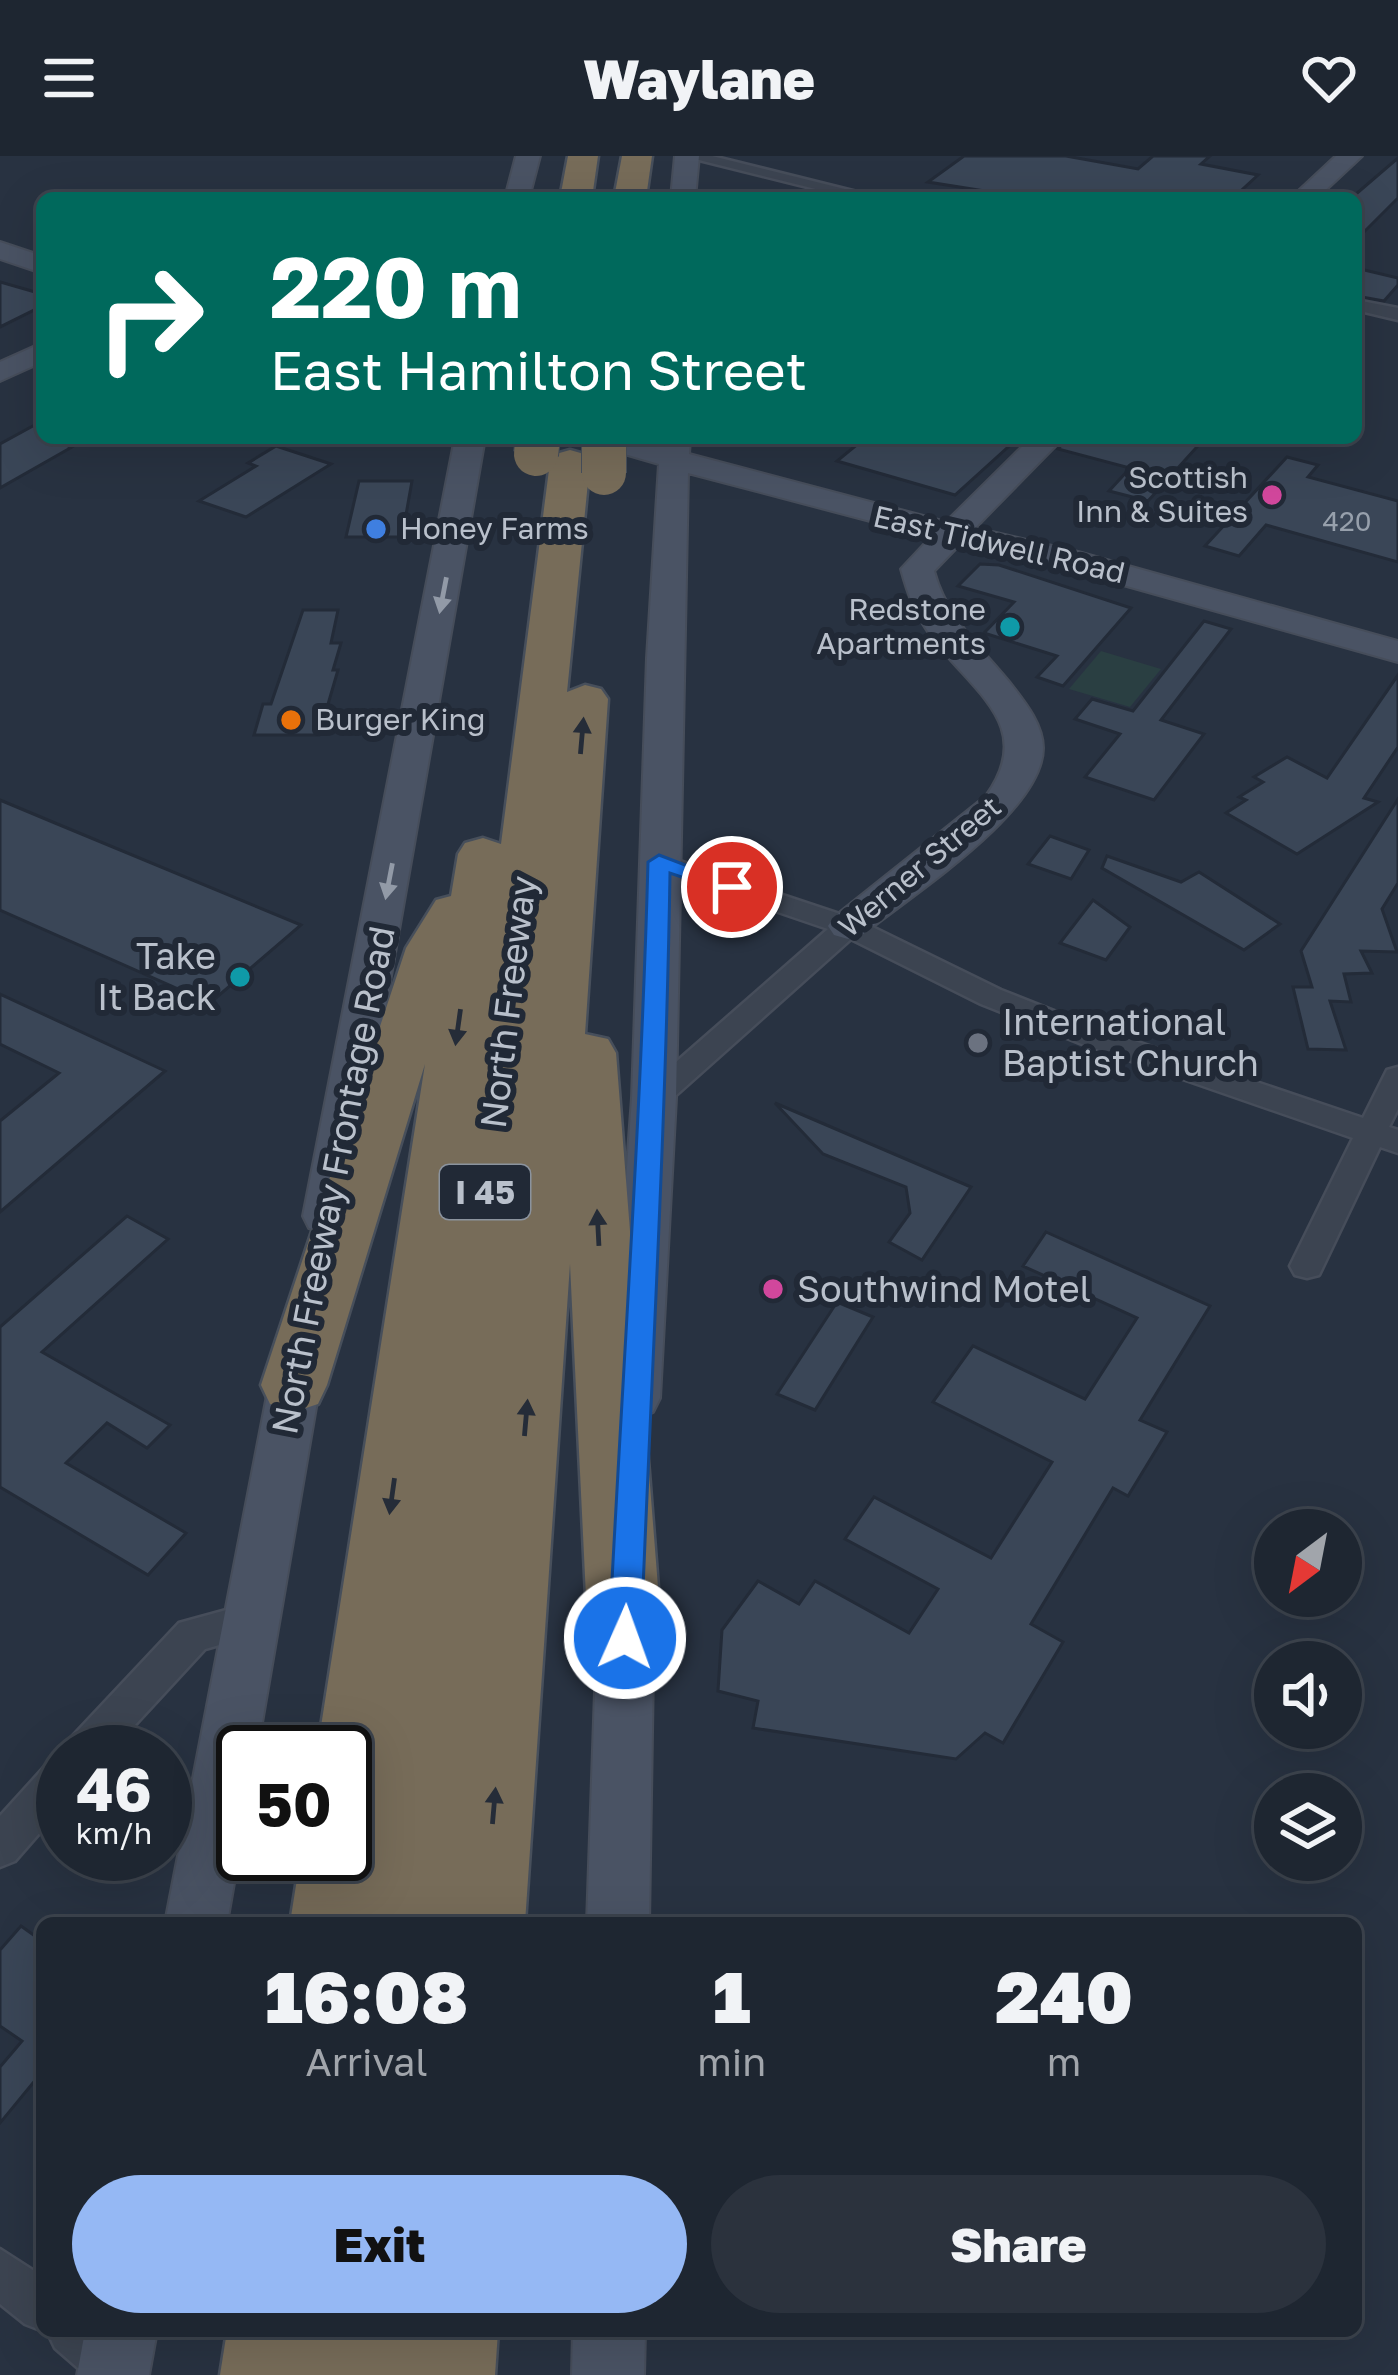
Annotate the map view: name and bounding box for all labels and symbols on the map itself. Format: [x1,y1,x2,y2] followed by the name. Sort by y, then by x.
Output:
[1076,459,1248,529] place label: Scottish Inn & Suites
[1259,482,1285,508] marker: Scottish Inn & Suites
[870,498,1129,590] street label: East Tidwell Road
[1323,505,1371,537] house number: 420
[400,510,589,546] place label: Honey Farms
[363,516,389,542] marker: Honey Farms
[433,576,451,614] one-way arrow
[816,591,986,661] place label: Redstone Apartments
[997,614,1023,640] marker: Redstone Apartments
[315,701,485,737] place label: Burger King
[278,707,304,733] marker: Burger King
[572,717,591,754] one-way arrow
[831,788,1008,944] street label: Werner Street
[681,836,783,938] pin
[379,862,398,900] one-way arrow
[471,873,544,1131] street label: North Freeway
[262,922,403,1437] street label: North Freeway Frontage Road
[97,934,216,1018] place label: Take It Back
[227,964,253,990] marker: Take It Back
[1002,1000,1259,1084] place label: International Baptist Church
[448,1009,467,1046] one-way arrow
[965,1030,991,1056] marker: International Baptist Church
[440,1165,530,1219] road number: I 45
[588,1209,607,1246] one-way arrow
[797,1267,1091,1310] place label: Southwind Motel
[760,1276,786,1302] marker: Southwind Motel
[516,1399,535,1436] one-way arrow
[382,1478,401,1515] one-way arrow
[1254,1509,1362,1617] north arrow
[562,1575,688,1701] position arrow
[216,1725,372,1881] speed limit sign: 50
[484,1787,503,1824] one-way arrow

